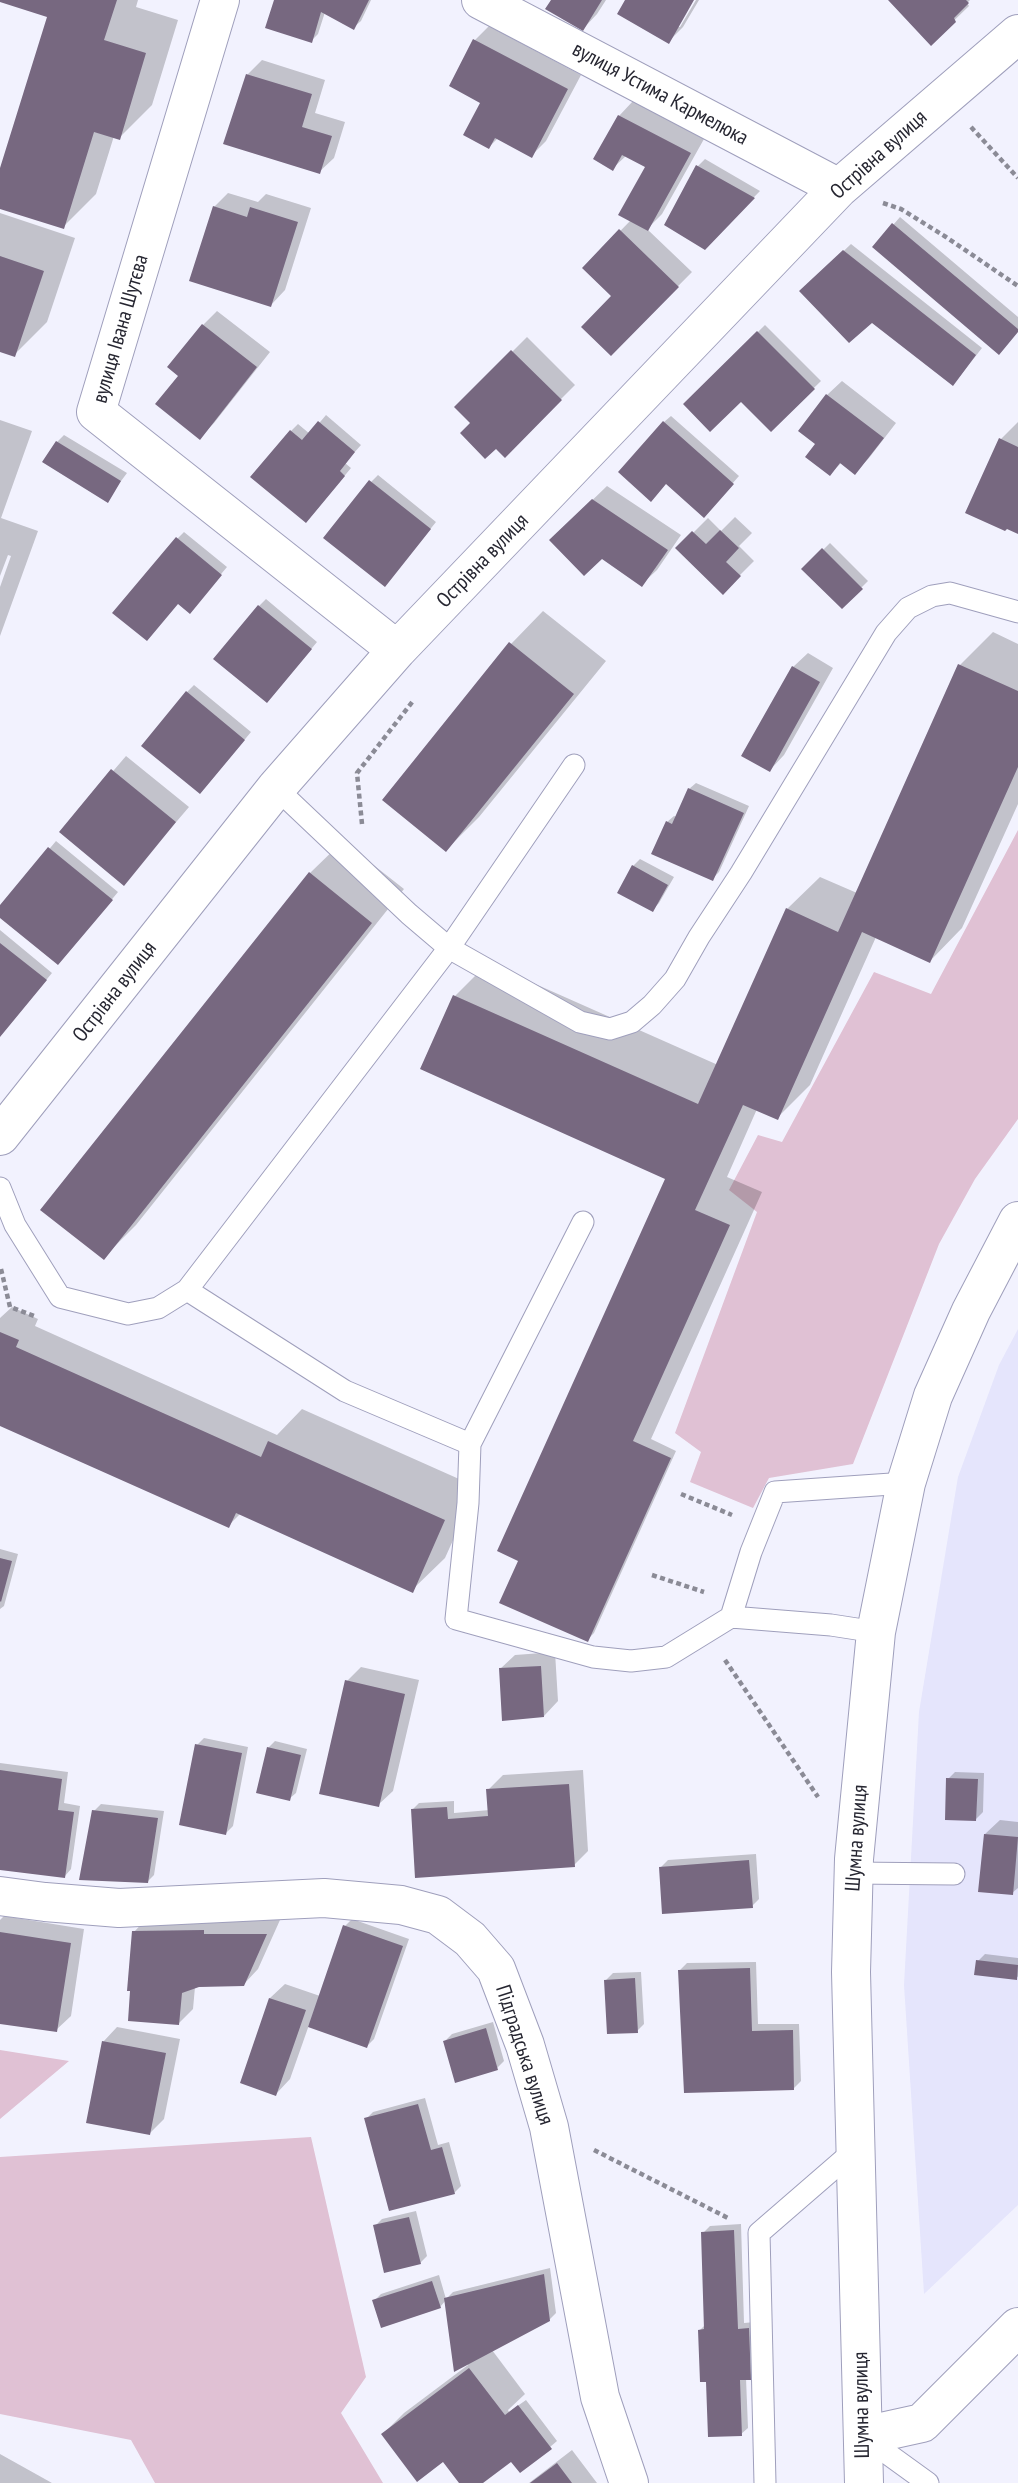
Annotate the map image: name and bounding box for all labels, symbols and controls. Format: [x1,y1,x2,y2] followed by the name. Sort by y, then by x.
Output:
[568,37,752,151] street label: вулиця Устима Кармелюка
[826,105,932,205] street label: Острівна вулиця
[88,252,154,406] street label: вулиця Івана Шутєва
[432,509,534,613] street label: Острівна вулиця
[68,937,162,1047] street label: Острівна вулиця
[841,1784,873,1892] street label: Шумна вулиця
[490,1982,558,2128] street label: Підградська вулиця
[848,2351,876,2459] street label: Шумна вулиця

